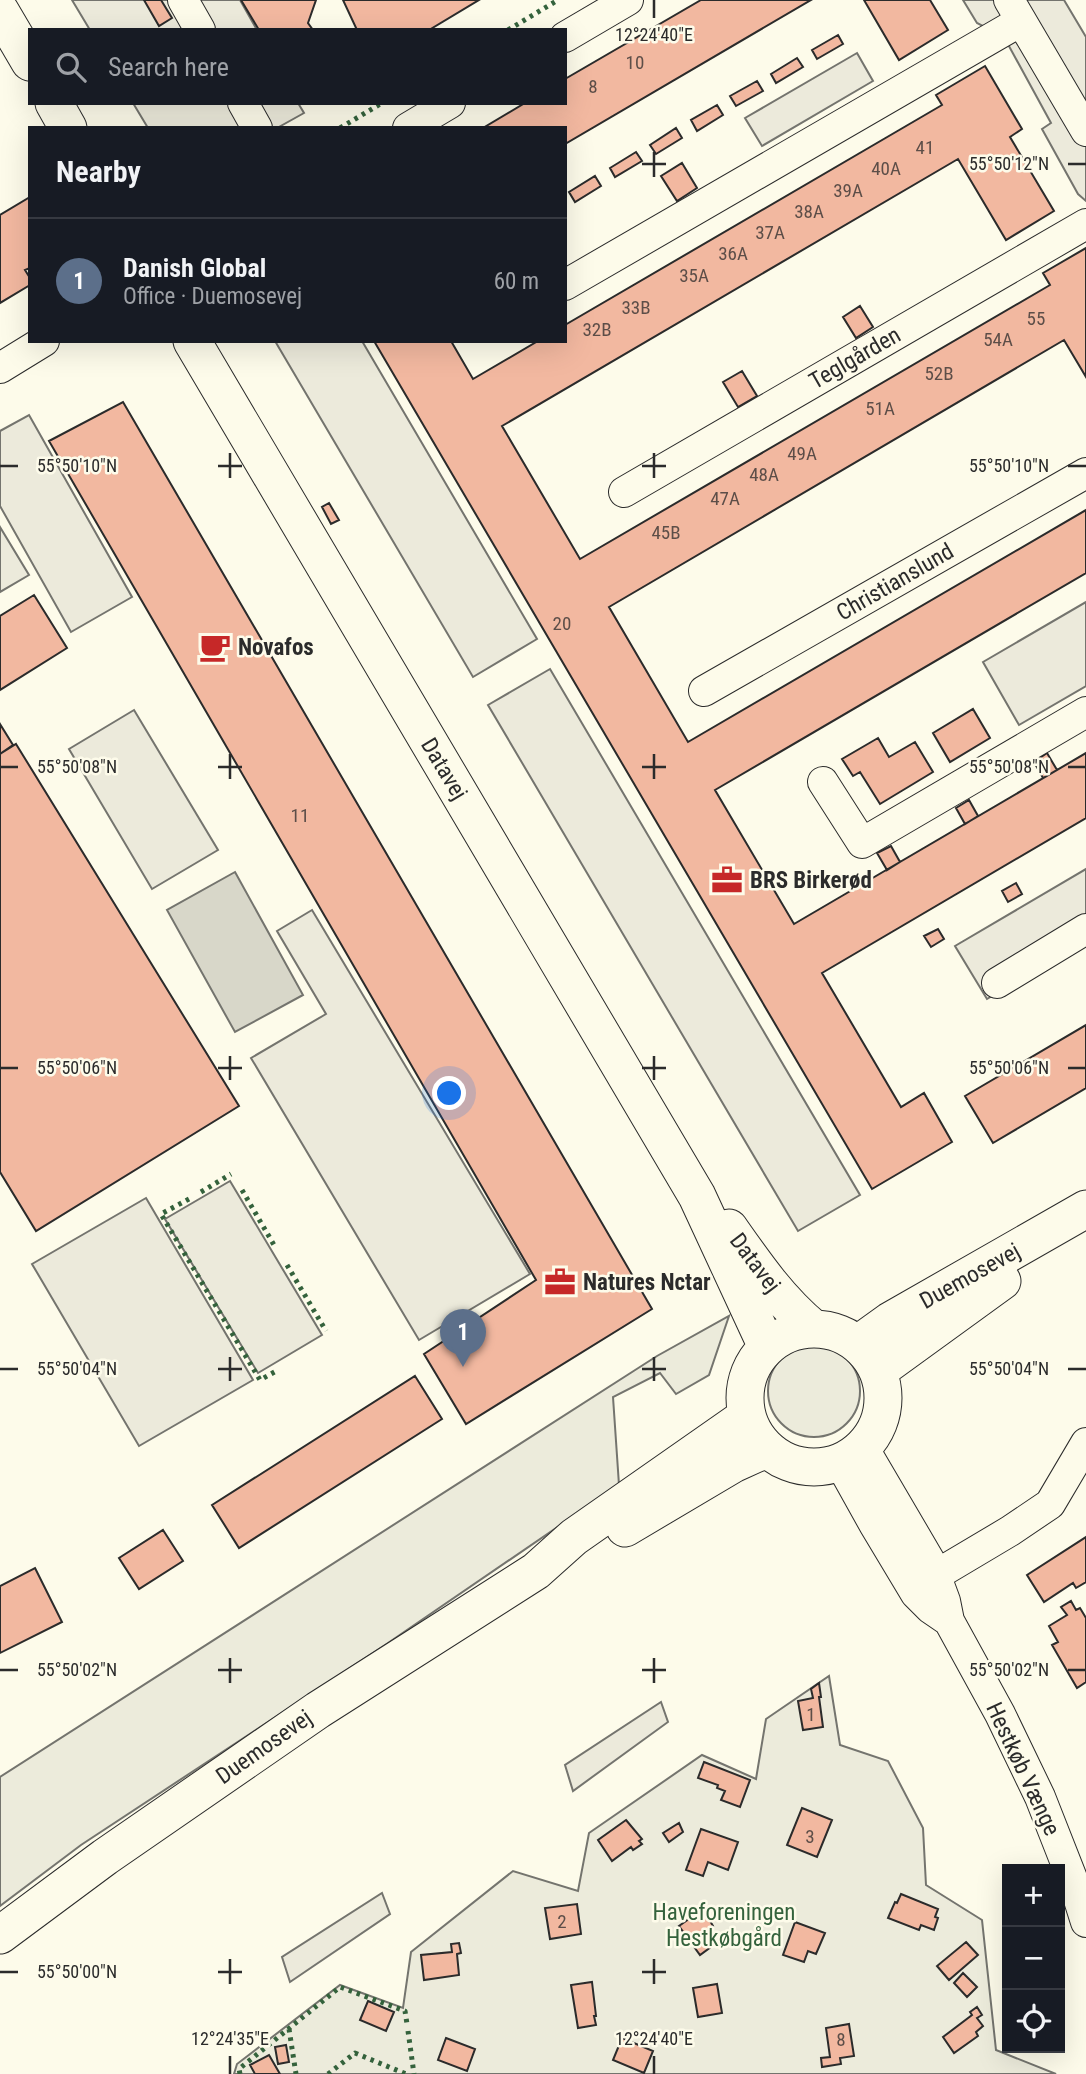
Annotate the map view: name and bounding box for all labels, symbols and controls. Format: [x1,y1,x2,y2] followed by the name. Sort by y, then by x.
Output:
[615,24,693,45] text: 12°24'40"E
[28,28,567,105] search box
[52,48,90,86] icon: search
[626,51,644,74] house number: 10
[108,52,229,82] text: Search here
[588,75,598,98] house number: 8
[916,136,934,159] house number: 41
[969,153,1049,174] text: 55°50'12"N
[56,154,141,189] text: Nearby
[871,157,901,180] house number: 40A
[833,179,863,202] house number: 39A
[794,200,824,223] house number: 38A
[755,221,785,244] house number: 37A
[718,242,748,265] house number: 36A
[123,253,266,283] text: Danish Global
[679,264,709,287] house number: 35A
[73,268,85,295] text: 1
[494,268,539,295] text: 60 m
[123,283,302,310] text: Office · Duemosevej
[621,296,651,319] house number: 33B
[1027,307,1045,330] house number: 55
[582,318,612,341] house number: 32B
[805,321,905,395] street label: Teglgården
[983,328,1013,351] house number: 54A
[924,362,954,385] house number: 52B
[865,397,895,420] house number: 51A
[787,442,817,465] house number: 49A
[37,455,117,476] text: 55°50'10"N
[969,455,1049,476] text: 55°50'10"N
[749,463,779,486] house number: 48A
[710,487,740,510] house number: 47A
[651,521,681,544] house number: 45B
[832,538,958,626] street label: Christianslund
[553,612,571,635] house number: 20
[198,630,232,664] cafe icon: Novafos
[238,634,314,661] place label: Novafos
[415,733,473,805] street label: Datavej
[37,756,117,777] text: 55°50'08"N
[969,756,1049,777] text: 55°50'08"N
[291,804,309,827] house number: 11
[710,863,744,897] office icon: BRS Birkerød
[750,867,872,894] place label: BRS Birkerød
[37,1057,117,1078] text: 55°50'06"N
[969,1057,1049,1078] text: 55°50'06"N
[432,1076,466,1110] your location
[724,1228,786,1298] street label: Datavej
[915,1237,1025,1315] street label: Duemosevej
[543,1265,577,1299] office icon: Natures Nctar
[583,1269,711,1296] place label: Natures Nctar
[440,1309,486,1367] pin: 1
[37,1358,117,1379] text: 55°50'04"N
[969,1358,1049,1379] text: 55°50'04"N
[37,1659,117,1680] text: 55°50'02"N
[969,1659,1049,1680] text: 55°50'02"N
[980,1698,1066,1840] street label: Hestkøb Vænge
[806,1703,816,1726] house number: 1
[211,1704,317,1790] street label: Duemosevej
[805,1825,815,1848] house number: 3
[1002,1864,1065,2053] map controls
[1002,1864,1065,1927] button: +
[653,1899,795,1952] park label: Haveforeningen Hestkøbgård
[557,1910,567,1933] house number: 2
[1002,1927,1065,1990] button: −
[37,1961,117,1982] text: 55°50'00"N
[1002,1990,1065,2053] button: locate
[191,2028,269,2049] text: 12°24'35"E
[615,2028,693,2049] text: 12°24'40"E
[836,2028,846,2051] house number: 8

